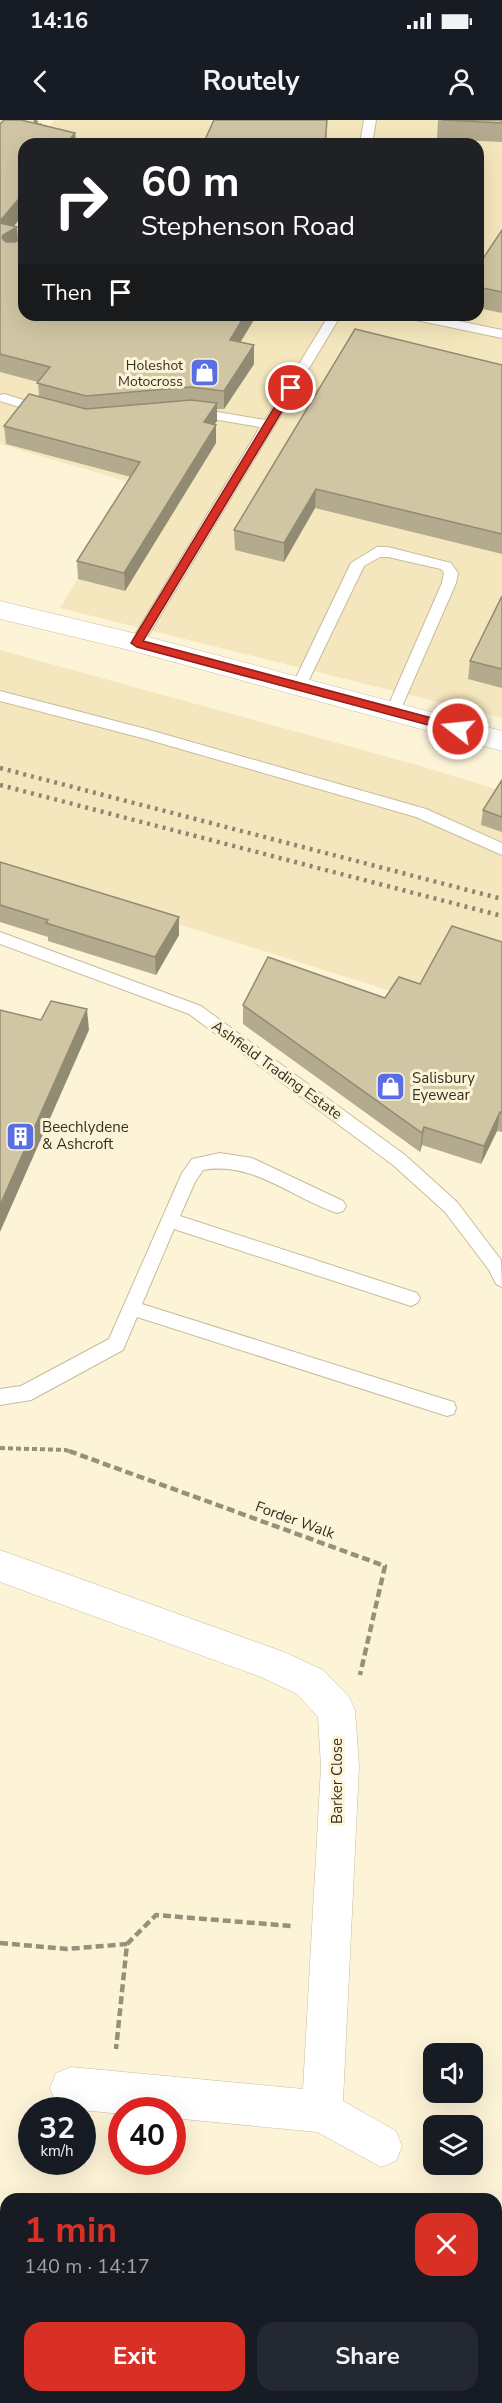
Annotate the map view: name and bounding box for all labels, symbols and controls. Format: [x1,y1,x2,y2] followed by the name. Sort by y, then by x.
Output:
[30,6,88,36] text: 14:16
[203,63,299,100] text: Routely
[24,65,57,98] icon: back
[445,65,478,98] icon: person
[141,154,240,211] text: 60 m
[42,162,120,240] icon: right
[141,208,355,245] text: Stephenson Road
[104,276,137,309] icon: arrive
[42,278,92,308] text: Then
[118,356,183,391] place label: Holeshot Motocross
[188,357,220,389] shop icon: Holeshot Motocross
[265,362,316,413] pin
[274,371,307,404] icon: arrive
[426,697,490,761] position arrow
[208,1016,346,1124] street label: Ashfield Trading Estate
[412,1068,475,1105] place label: Salisbury Eyewear
[375,1071,407,1103] shop icon: Salisbury Eyewear
[42,1117,129,1154] place label: Beechlydene & Ashcroft
[5,1120,37,1152] building icon: Beechlydene & Ashcroft
[253,1496,338,1544] street label: Forder Walk
[327,1738,347,1824] street label: Barker Close
[423,2043,483,2175] map controls
[423,2043,483,2103] button: sound
[108,2097,186,2175] speed limit sign: 40
[39,2108,75,2149] text: 32
[423,2115,483,2175] button: layers
[40,2141,74,2161] text: km/h
[24,2206,117,2255] text: 1 min
[415,2213,478,2276] button: close
[24,2253,150,2280] text: 140 m · 14:17
[24,2322,245,2391] button: Exit
[257,2322,478,2391] button: Share

